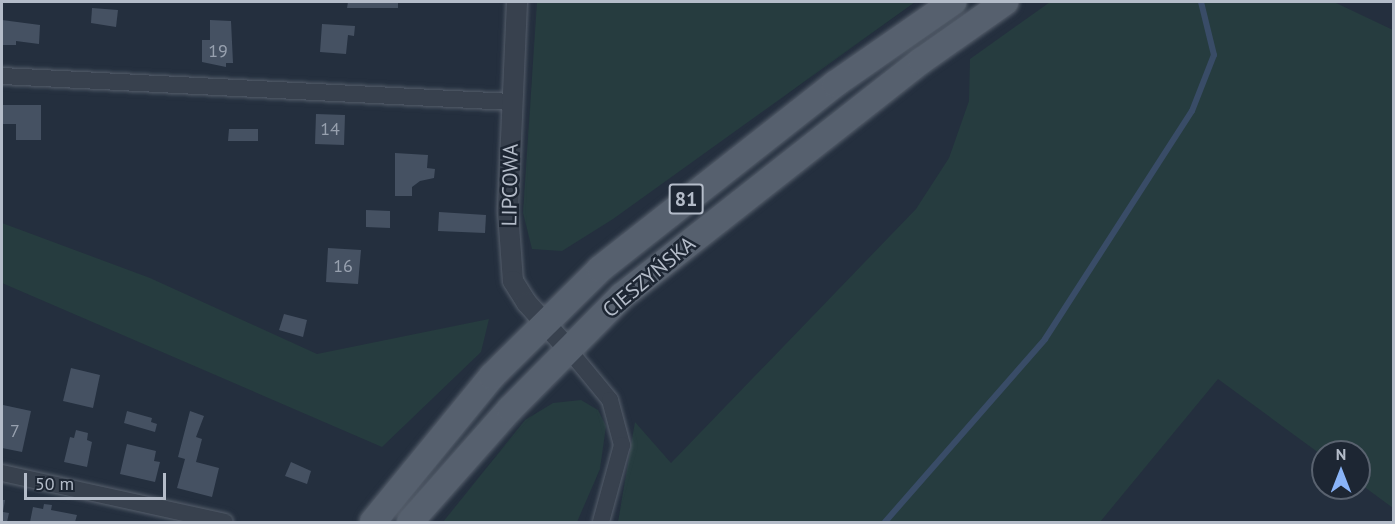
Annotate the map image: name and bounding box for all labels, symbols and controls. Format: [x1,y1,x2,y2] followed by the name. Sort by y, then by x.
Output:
[208,40,228,62] house number: 19
[320,118,340,140] house number: 14
[497,143,523,227] street label: LIPCOWA
[668,182,704,216] road number: 81
[598,231,700,323] street label: CIESZYŃSKA
[333,255,353,277] house number: 16
[10,420,20,442] house number: 7
[1311,440,1371,500] north arrow
[1336,444,1346,464] text: N
[27,461,170,499] scale bar
[35,472,74,495] text: 50 m

